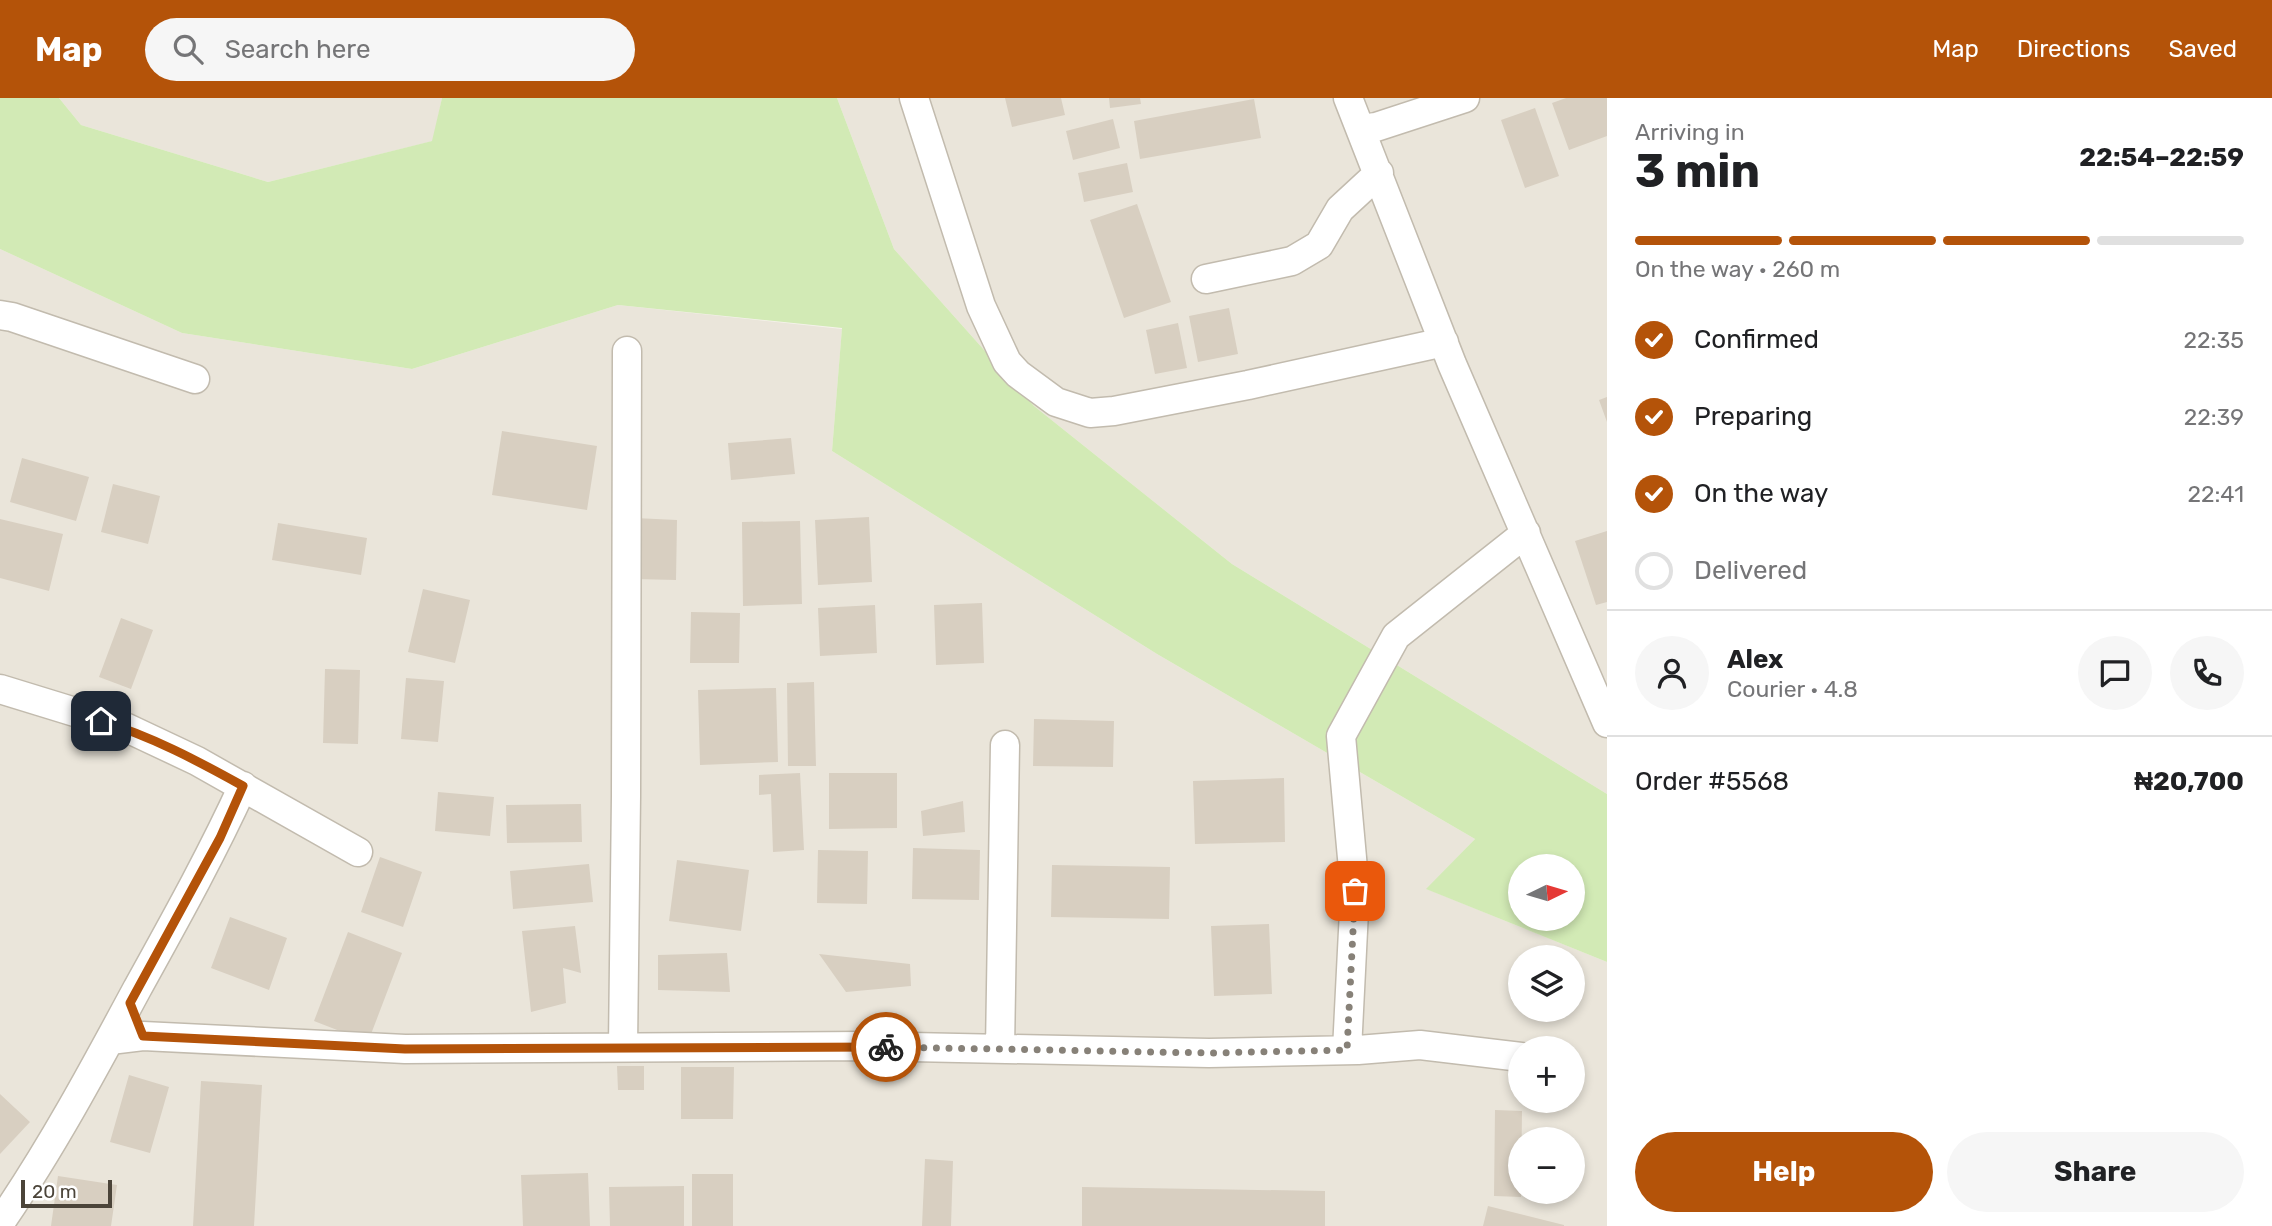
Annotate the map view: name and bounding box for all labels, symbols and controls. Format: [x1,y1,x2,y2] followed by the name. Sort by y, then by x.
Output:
[145,18,635,81] search box
[35,30,103,69] text: Map
[169,30,207,68] icon: search
[225,34,370,65] text: Search here
[1932,35,1979,63] text: Map
[2017,35,2130,63] text: Directions
[2168,35,2237,63] text: Saved
[1635,118,1745,146] text: Arriving in
[2079,142,2244,173] text: 22:54–22:59
[1635,144,1760,199] text: 3 min
[1635,255,1840,283] text: On the way · 260 m
[1635,321,1673,359] icon: check
[1694,324,1819,355] text: Confirmed
[2184,326,2244,354] text: 22:35
[1635,398,1673,436] icon: check
[1694,401,1812,432] text: Preparing
[2184,403,2244,431] text: 22:39
[1635,475,1673,513] icon: check
[1694,478,1828,509] text: On the way
[2187,480,2244,508] text: 22:41
[1694,555,1807,586] text: Delivered
[1635,636,1709,710] button: person
[2078,636,2152,710] button: chat
[2170,636,2244,710] button: phone
[1727,644,1783,675] text: Alex
[1727,675,1858,703] text: Courier · 4.8
[71,691,131,751] pin
[82,702,120,740] icon: home
[1635,766,1789,797] text: Order #5568
[2134,766,2244,797] text: ₦20,700
[1508,854,1586,931] north arrow
[1508,854,1585,1204] map controls
[1325,861,1385,921] pin
[1336,872,1374,910] icon: bag
[1508,945,1585,1022] button: layers
[851,1012,921,1082] courier
[867,1028,905,1066] icon: bike
[1508,1036,1585,1113] button: +
[1508,1127,1585,1204] button: −
[1635,1132,1933,1212] button: Help
[1947,1132,2244,1212] button: Share
[21,1177,112,1209] scale bar
[32,1180,77,1203] text: 20 m

